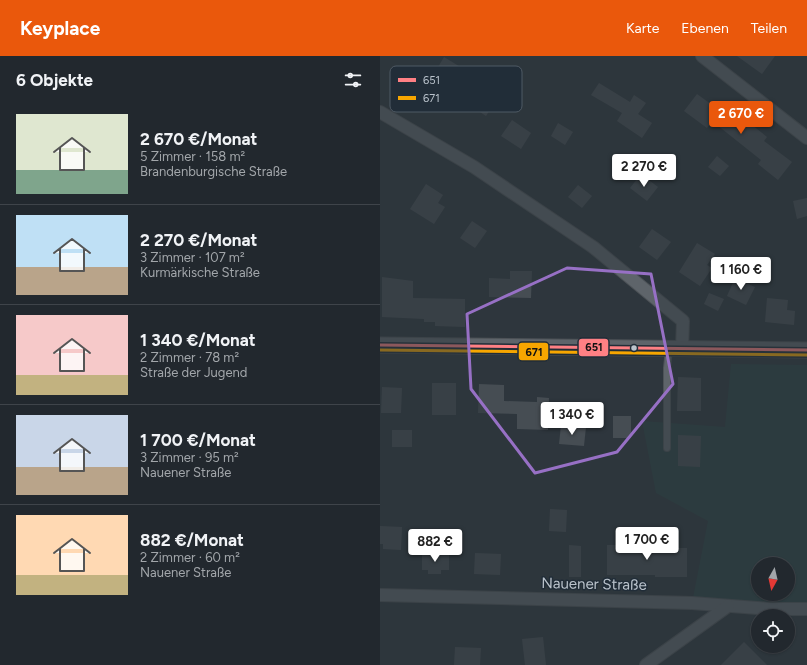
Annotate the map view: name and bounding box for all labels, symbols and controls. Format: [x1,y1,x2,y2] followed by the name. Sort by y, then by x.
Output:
[20,17,100,40] text: Keyplace
[626,20,659,37] text: Karte
[681,20,729,37] text: Ebenen
[751,20,787,37] text: Teilen
[390,66,522,112] legend
[342,69,364,91] icon: filters
[16,70,93,90] text: 6 Objekte
[423,74,440,87] text: 651
[423,92,440,105] text: 671
[704,101,778,135] pin: 2 670 €
[718,106,764,121] text: 2 670 €
[140,129,257,149] text: 2 670 €/Monat
[48,130,96,178] icon: home
[140,149,245,164] text: 5 Zimmer · 158 m²
[607,154,681,188] pin: 2 270 €
[621,159,667,174] text: 2 270 €
[140,164,287,179] text: Brandenburgische Straße
[140,230,257,250] text: 2 270 €/Monat
[48,231,96,279] icon: home
[140,250,245,265] text: 3 Zimmer · 107 m²
[704,257,778,291] pin: 1 160 €
[720,262,762,277] text: 1 160 €
[140,265,260,280] text: Kurmärkische Straße
[140,330,256,350] text: 1 340 €/Monat
[48,331,96,379] icon: home
[578,338,609,357] line badge: 651
[585,341,603,354] text: 651
[518,342,549,361] line badge: 671
[629,343,639,353] unlabelled marker
[525,346,543,359] text: 671
[140,350,239,365] text: 2 Zimmer · 78 m²
[140,365,247,380] text: Straße der Jugend
[535,402,609,436] pin: 1 340 €
[550,407,594,422] text: 1 340 €
[140,430,256,450] text: 1 700 €/Monat
[48,431,96,479] icon: home
[140,450,239,465] text: 3 Zimmer · 95 m²
[140,465,231,480] text: Nauener Straße
[610,527,684,561] pin: 1 700 €
[407,529,463,563] pin: 882 €
[140,530,244,550] text: 882 €/Monat
[48,531,96,579] icon: home
[625,532,669,547] text: 1 700 €
[417,534,453,549] text: 882 €
[140,550,240,565] text: 2 Zimmer · 60 m²
[751,557,795,601] north arrow
[751,557,795,653] map controls
[140,565,231,580] text: Nauener Straße
[541,574,647,594] street label: Nauener Straße
[751,609,795,653] button: locate

